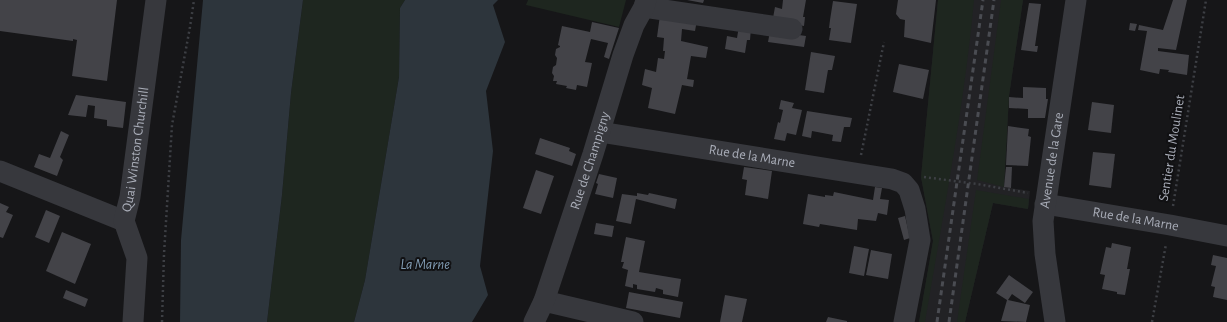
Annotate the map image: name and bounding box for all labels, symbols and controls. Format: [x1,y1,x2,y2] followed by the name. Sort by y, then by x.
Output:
[120,86,151,213] street label: Quai Winston Churchill
[1157,93,1187,202] street label: Sentier du Moulinet
[568,110,612,211] street label: Rue de Champigny
[1038,111,1066,209] street label: Avenue de la Gare
[708,143,796,170] street label: Rue de la Marne
[1092,205,1180,234] street label: Rue de la Marne
[400,257,450,272] water label: La Marne

